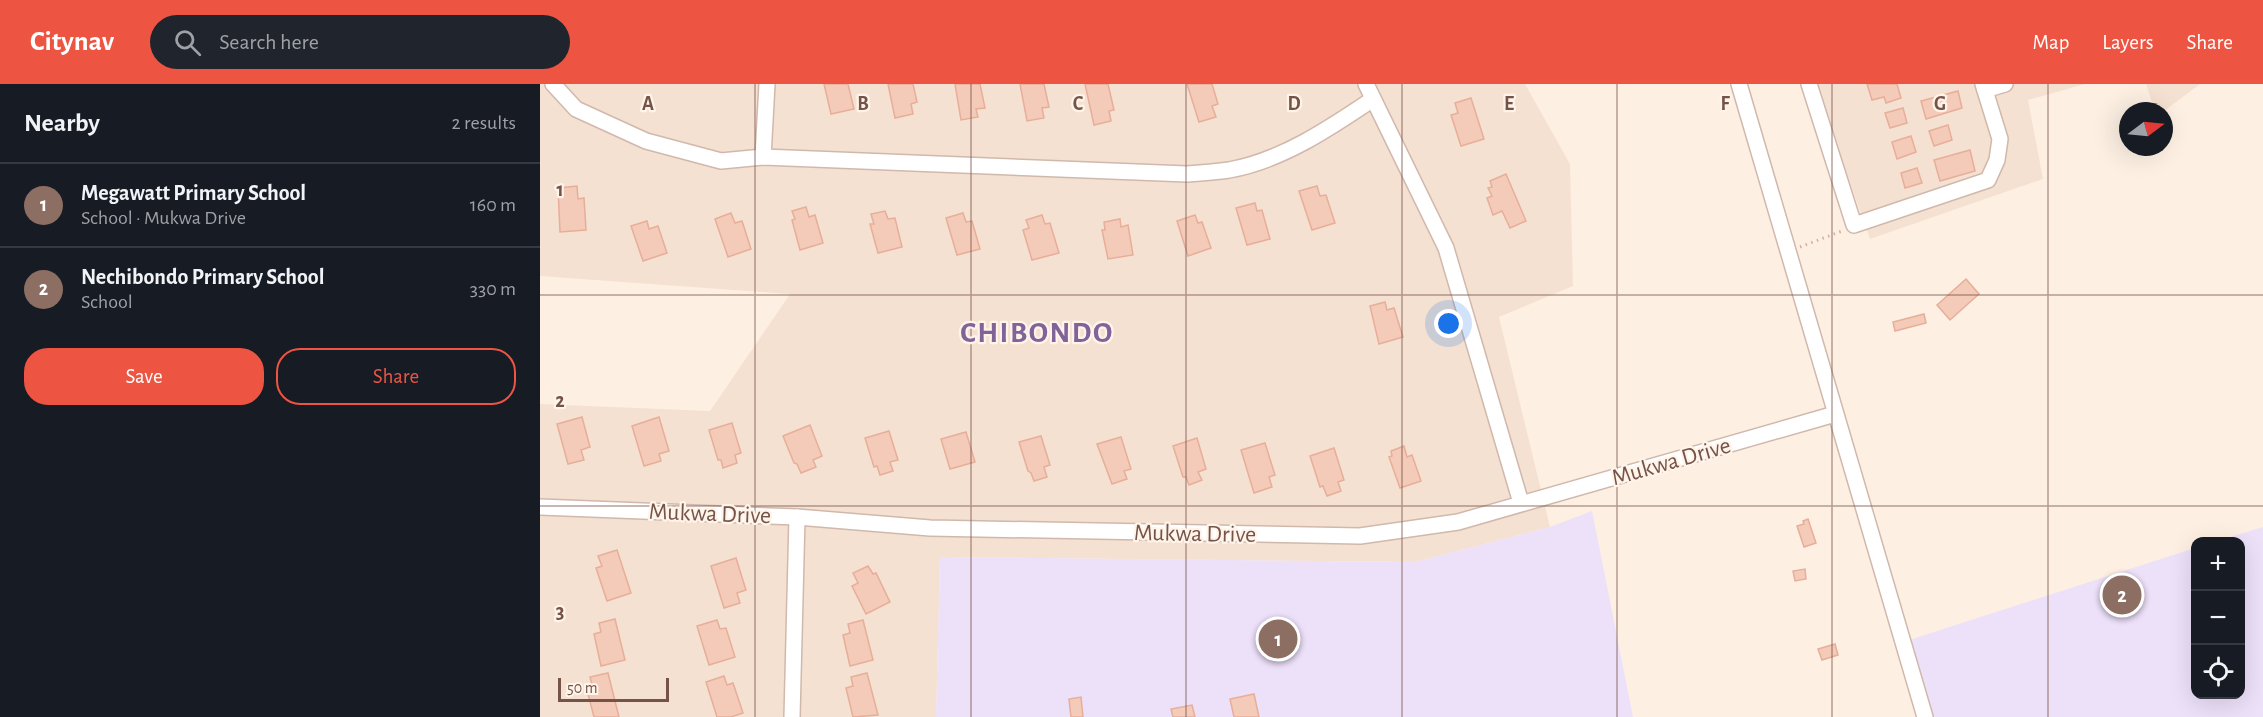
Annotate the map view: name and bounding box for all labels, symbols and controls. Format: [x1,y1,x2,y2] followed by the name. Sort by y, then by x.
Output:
[150,15,570,69] search box
[171,26,204,59] icon: search
[30,28,114,56] text: Citynav
[219,31,319,53] text: Search here
[2033,32,2069,53] text: Map
[2102,32,2153,53] text: Layers
[2186,32,2233,53] text: Share
[642,94,654,114] text: A
[857,94,869,114] text: B
[1073,94,1084,114] text: C
[1287,94,1301,114] text: D
[1504,94,1514,114] text: E
[1720,94,1730,114] text: F
[1934,94,1946,114] text: G
[2119,102,2173,156] north arrow
[24,110,100,136] text: Nearby
[452,113,516,133] text: 2 results
[556,180,564,200] text: 1
[81,182,306,204] text: Megawatt Primary School
[40,195,47,215] text: 1
[470,195,516,215] text: 160 m
[81,208,246,228] text: School · Mukwa Drive
[81,266,325,288] text: Nechibondo Primary School
[39,279,48,299] text: 2
[470,279,516,299] text: 330 m
[81,292,133,312] text: School
[1434,309,1463,338] your location
[960,318,1114,348] district label: CHIBONDO
[24,348,264,405] button: Save
[276,348,516,405] button: Share
[555,391,565,411] text: 2
[1609,434,1733,490] street label: Mukwa Drive
[648,500,772,528] street label: Mukwa Drive
[1134,521,1256,547] street label: Mukwa Drive
[2191,537,2245,699] map controls
[2191,537,2245,591] button: +
[2102,572,2142,618] pin: 2
[2191,591,2245,645] button: −
[556,602,564,622] text: 3
[1258,616,1298,662] pin: 1
[2191,645,2245,699] button: locate
[558,675,669,702] scale bar
[567,680,598,696] text: 50 m

